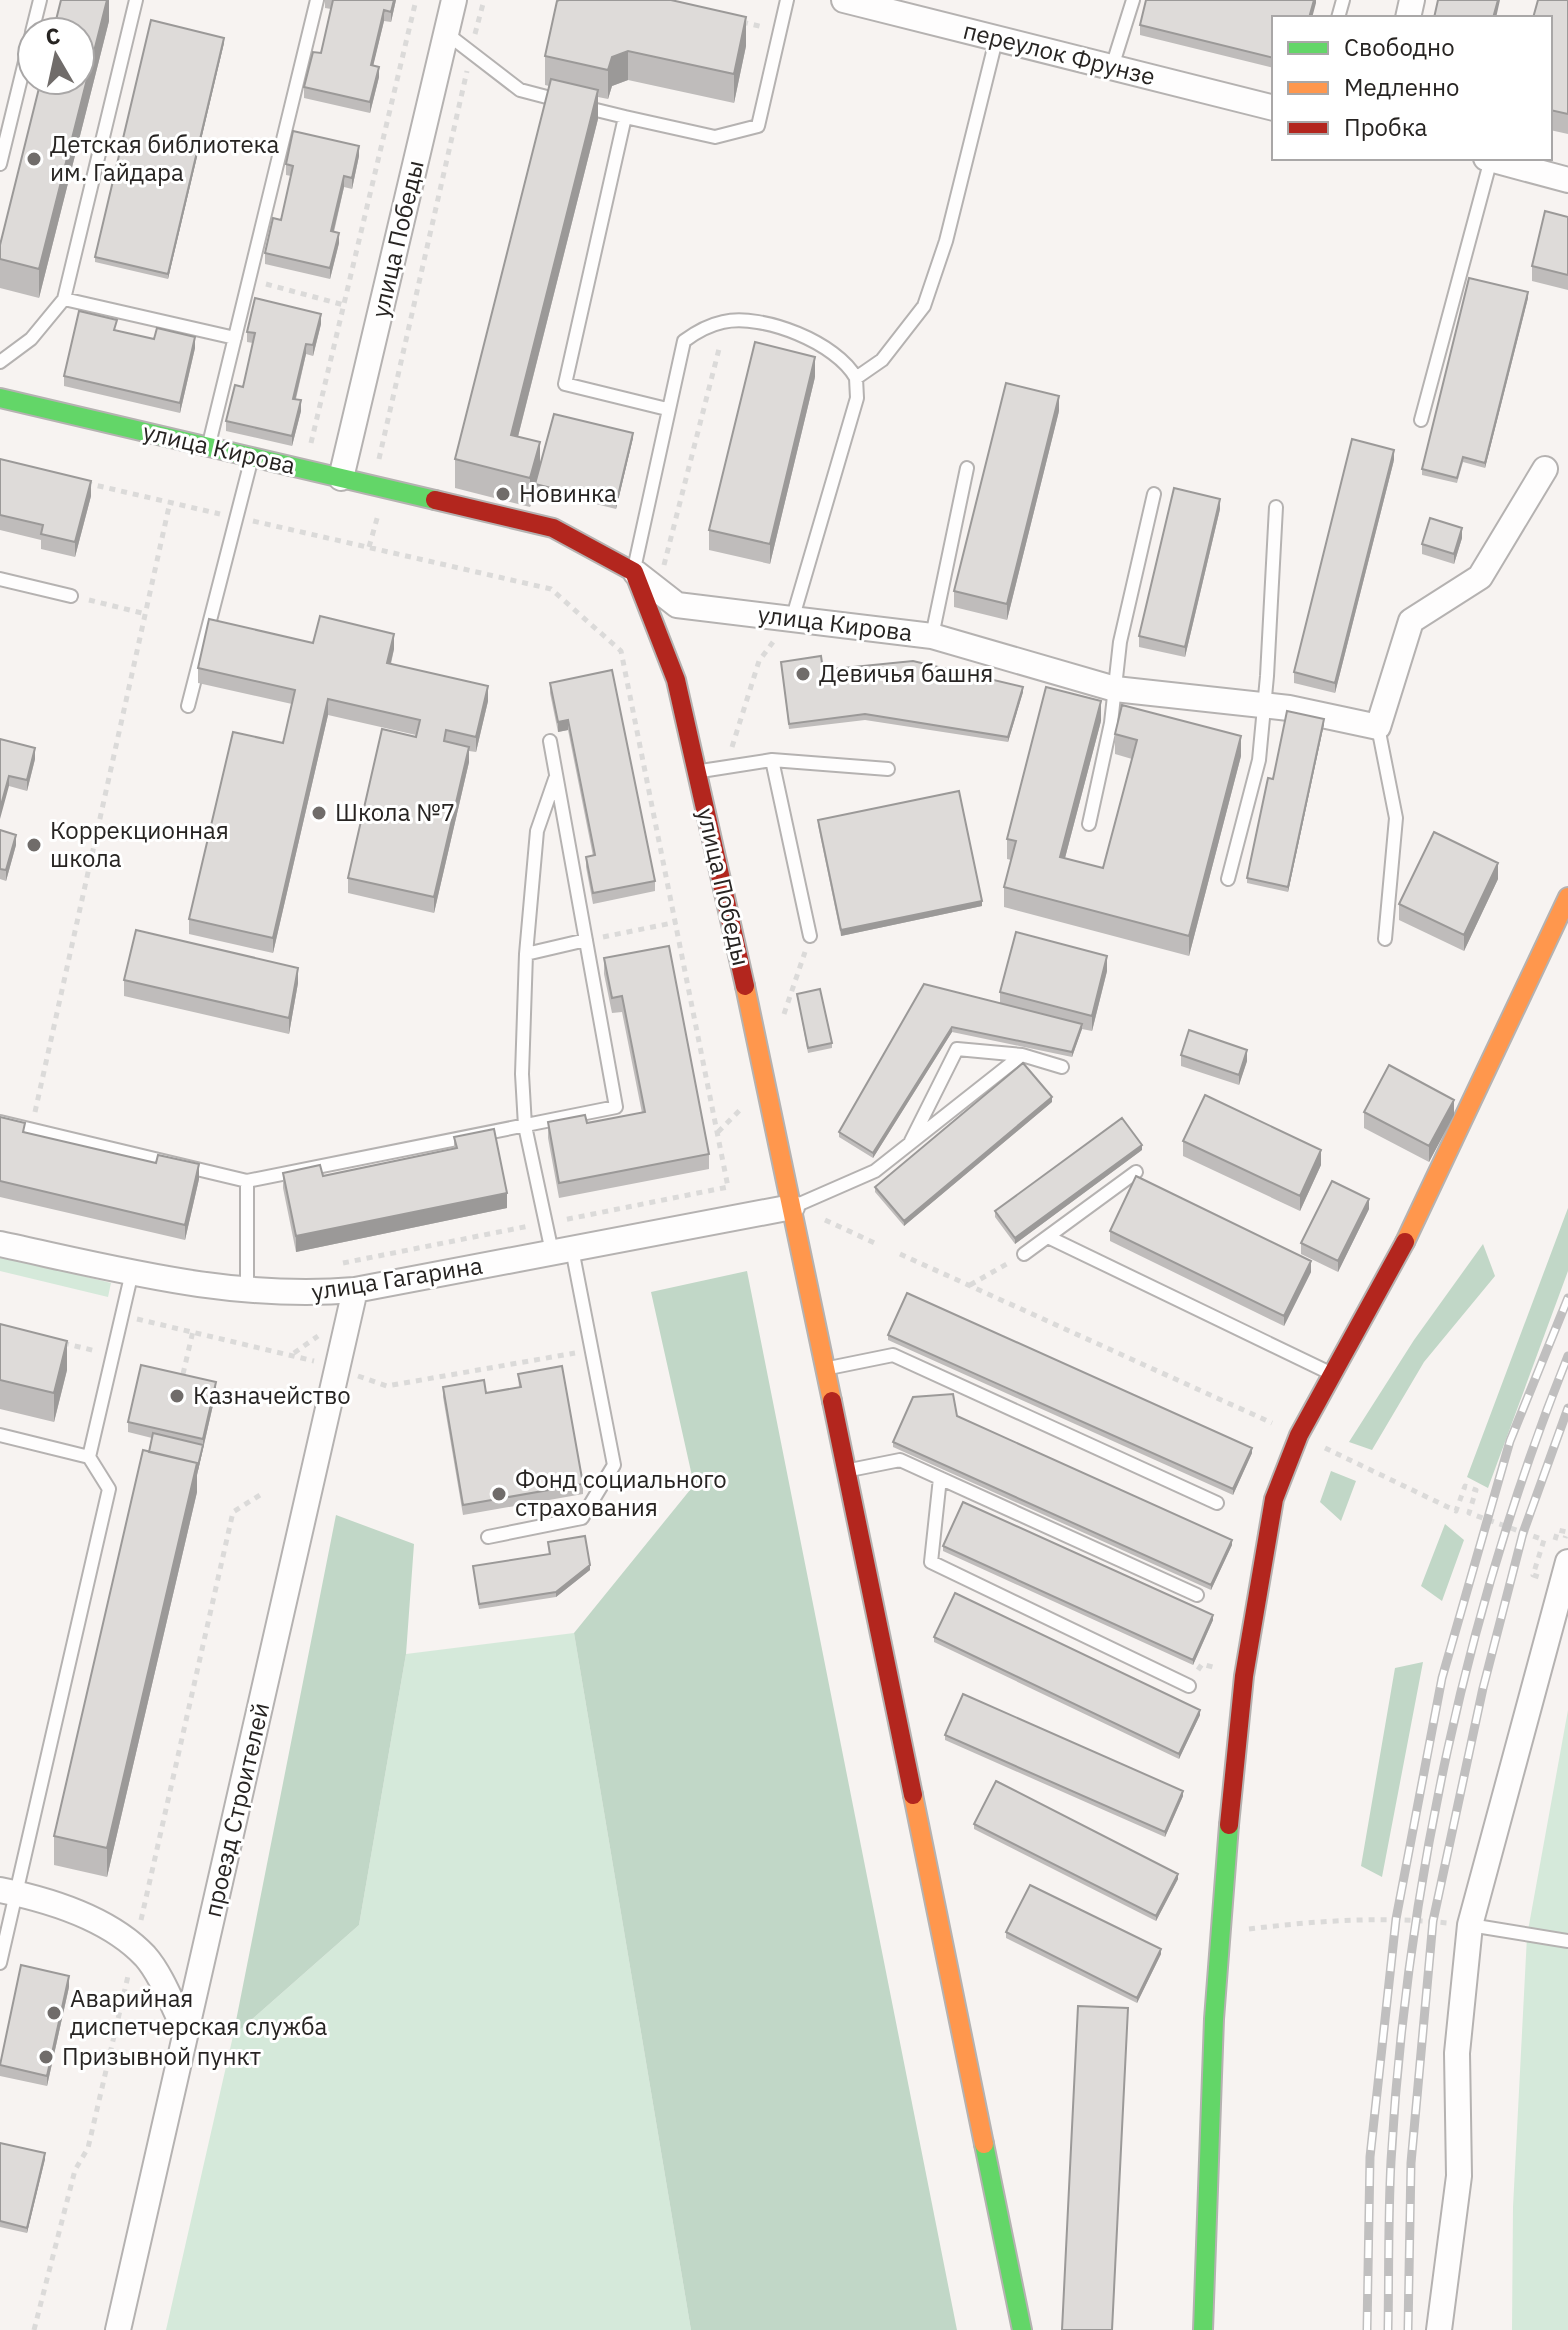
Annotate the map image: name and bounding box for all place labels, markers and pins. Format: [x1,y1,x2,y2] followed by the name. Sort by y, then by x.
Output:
[50,128,280,188] place label: Детская библиотека им. Гайдара
[25,150,43,168] marker: Детская библиотека им. Гайдара
[519,477,617,509] place label: Новинка
[494,485,512,503] marker: Новинка
[819,657,993,689] place label: Девичья башня
[794,665,812,683] marker: Девичья башня
[335,796,455,828] place label: Школа №7
[310,804,328,822] marker: Школа №7
[50,814,229,874] place label: Коррекционная школа
[25,836,43,854] marker: Коррекционная школа
[193,1379,351,1411] place label: Казначейство
[168,1387,186,1405] marker: Казначейство
[515,1463,727,1523] place label: Фонд социального страхования
[490,1485,508,1503] marker: Фонд социального страхования
[70,1982,328,2042] place label: Аварийная диспетчерская служба
[45,2004,63,2022] marker: Аварийная диспетчерская служба
[62,2040,261,2072] place label: Призывной пункт
[37,2048,55,2066] marker: Призывной пункт

